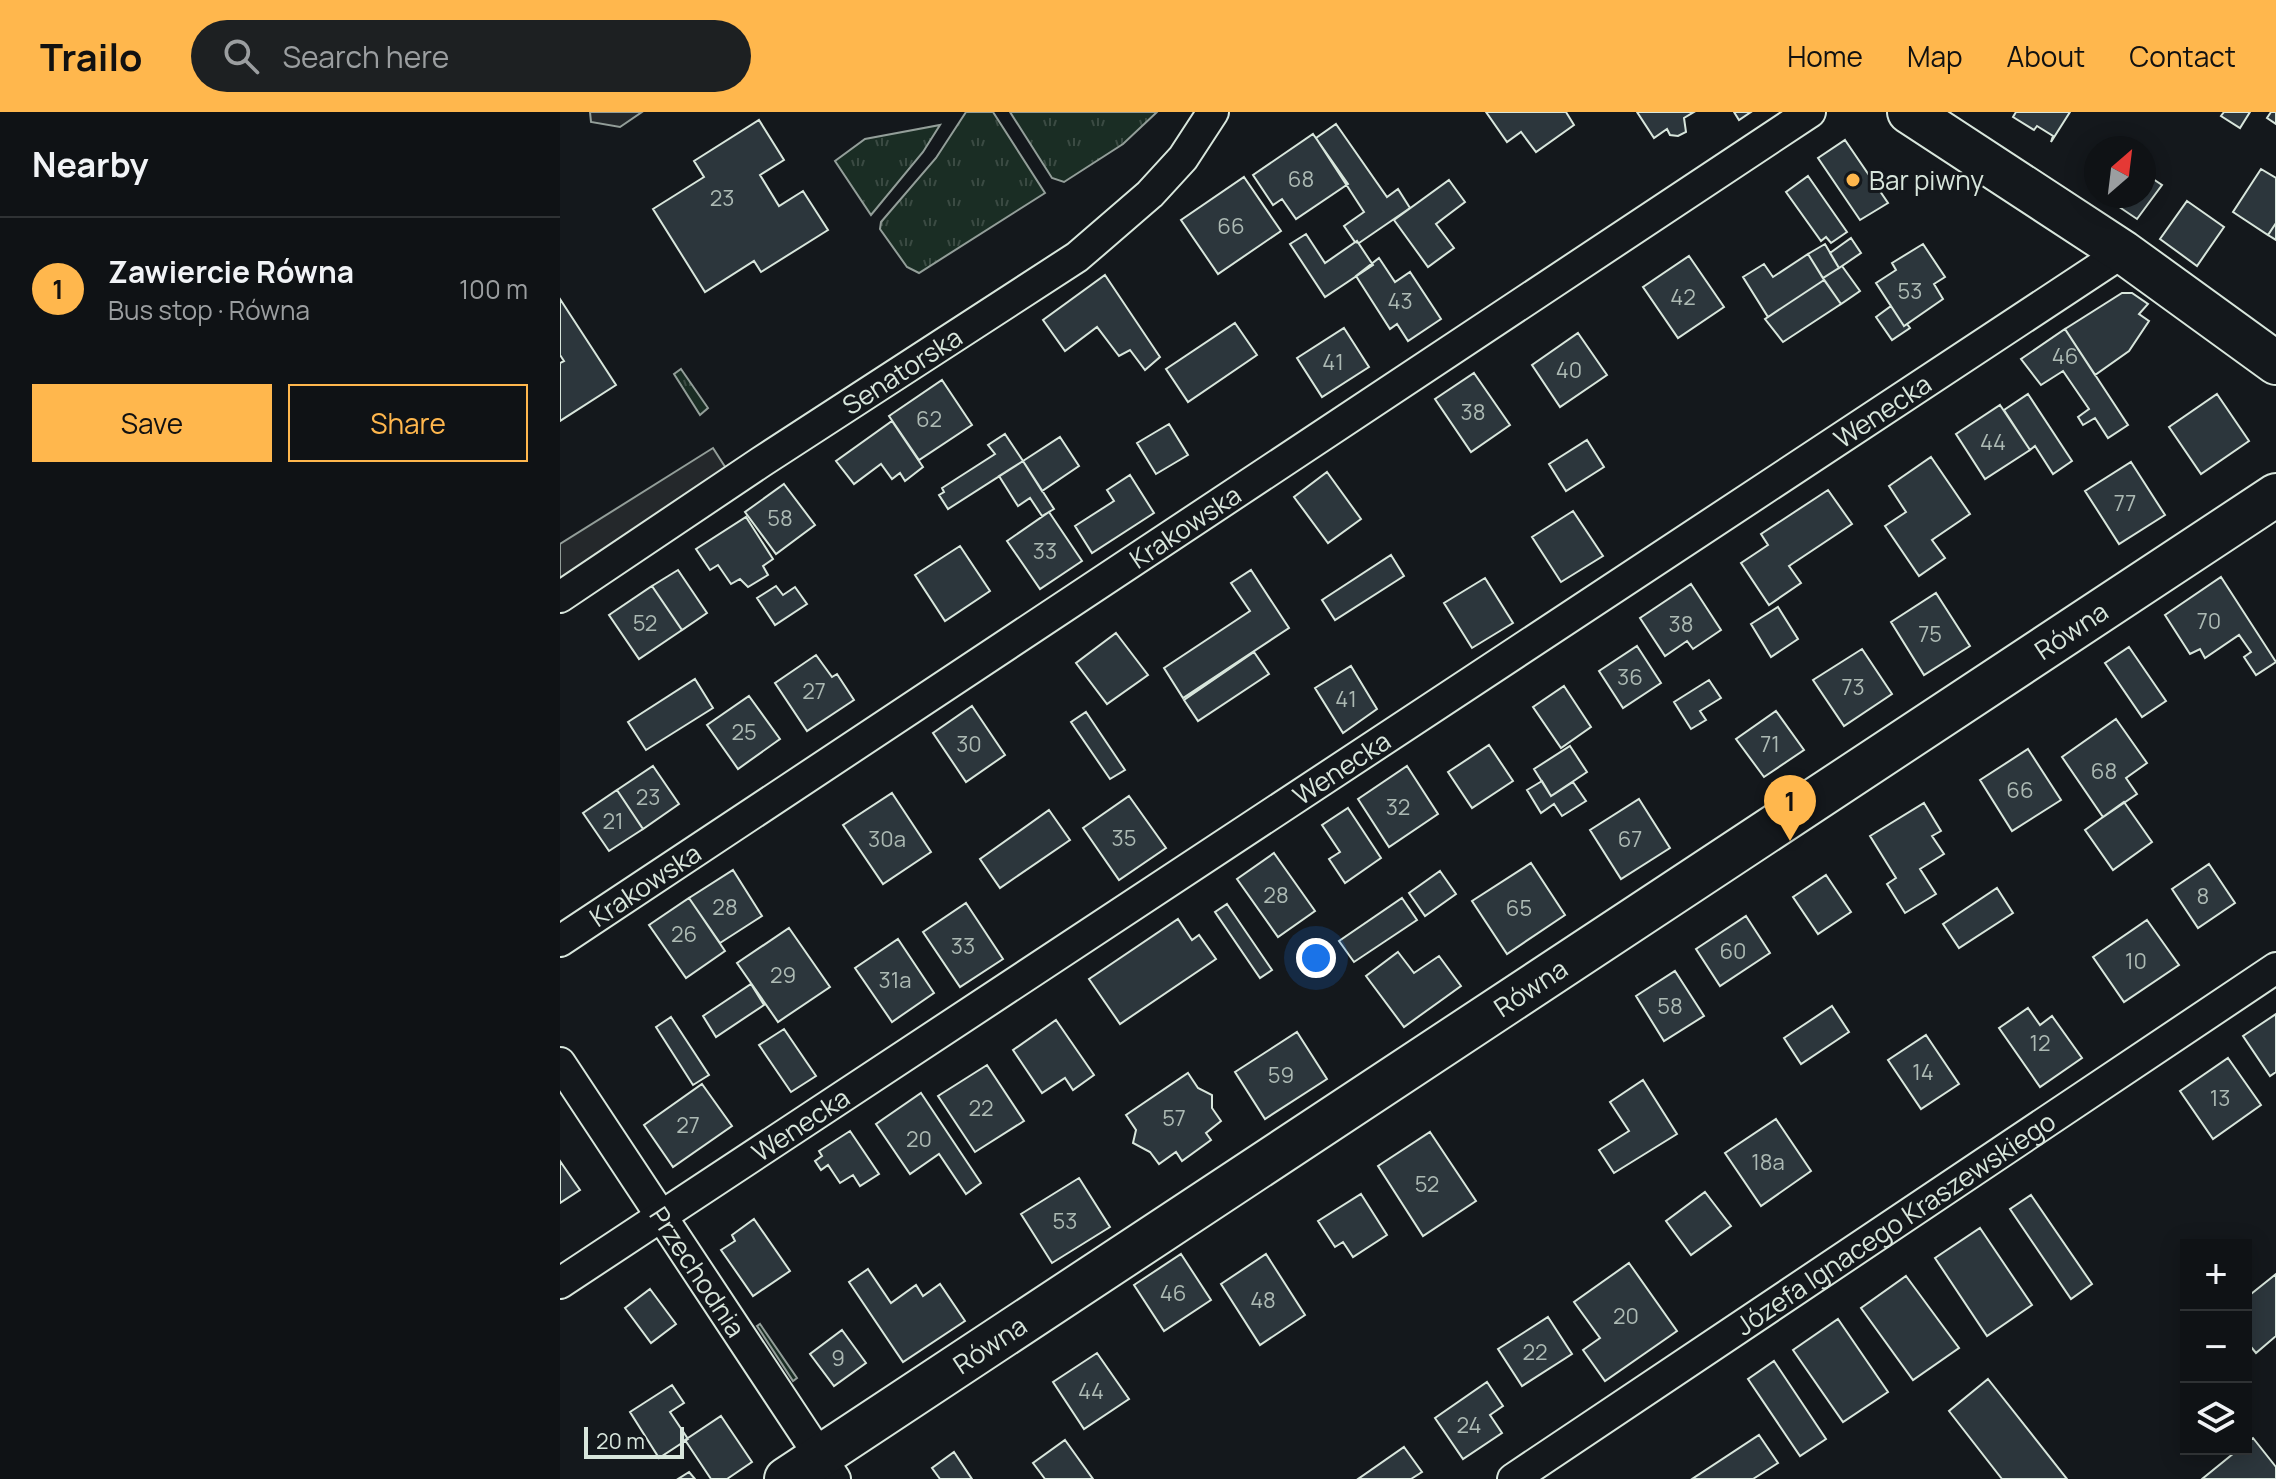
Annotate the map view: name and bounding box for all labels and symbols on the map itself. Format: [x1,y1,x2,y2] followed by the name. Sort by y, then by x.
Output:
[2084,136,2156,208] north arrow
[1869,162,1984,198] place label: Bar piwny
[1288,164,1314,194] house number: 68
[1844,171,1862,189] marker: Bar piwny
[710,183,734,213] house number: 23
[1217,211,1245,241] house number: 66
[1898,276,1922,306] house number: 53
[1670,282,1696,312] house number: 42
[1387,286,1413,316] house number: 43
[835,319,969,423] street label: Senatorska
[2052,341,2078,371] house number: 46
[1322,347,1344,377] house number: 41
[1556,355,1582,385] house number: 40
[1826,366,1938,456] street label: Wenecka
[1461,397,1485,427] house number: 38
[916,404,942,434] house number: 62
[1980,427,2006,457] house number: 44
[1122,476,1248,576] street label: Krakowska
[2114,488,2136,518] house number: 77
[767,503,793,533] house number: 58
[1033,536,1057,566] house number: 33
[2027,593,2115,668] street label: Równa
[2197,606,2221,636] house number: 70
[633,608,657,638] house number: 52
[1669,609,1693,639] house number: 38
[1918,619,1942,649] house number: 75
[1617,662,1643,692] house number: 36
[1841,672,1865,702] house number: 73
[802,676,826,706] house number: 27
[1335,684,1357,714] house number: 41
[731,717,757,747] house number: 25
[1286,722,1397,813] street label: Wenecka
[956,729,982,759] house number: 30
[1760,729,1780,759] house number: 71
[2091,756,2117,786] house number: 68
[1764,775,1816,841] pin: 1
[2006,775,2034,805] house number: 66
[636,782,660,812] house number: 23
[1386,792,1410,822] house number: 32
[602,806,624,836] house number: 21
[1112,823,1136,853] house number: 35
[868,824,906,854] house number: 30a
[1618,824,1642,854] house number: 67
[582,835,708,935] street label: Krakowska
[1263,880,1289,910] house number: 28
[2197,881,2209,911] house number: 8
[712,892,738,922] house number: 28
[1506,893,1532,923] house number: 65
[671,919,697,949] house number: 26
[951,931,975,961] house number: 33
[1719,936,1747,966] house number: 60
[1296,938,1336,978] your location
[2125,946,2147,976] house number: 10
[1487,950,1574,1025] street label: Równa
[770,960,796,990] house number: 29
[879,965,911,995] house number: 31a
[1657,991,1683,1021] house number: 58
[2029,1028,2051,1058] house number: 12
[1912,1057,1934,1087] house number: 14
[1268,1060,1294,1090] house number: 59
[745,1079,856,1170] street label: Wenecka
[2210,1083,2230,1113] house number: 13
[968,1093,994,1123] house number: 22
[1162,1103,1186,1133] house number: 57
[1728,1103,2062,1343] street label: Józefa Ignacego Kraszewskiego
[676,1110,700,1140] house number: 27
[906,1124,932,1154] house number: 20
[1751,1147,1785,1177] house number: 18a
[1415,1169,1439,1199] house number: 52
[642,1199,754,1344] street label: Przechodnia
[1053,1206,1077,1236] house number: 53
[1160,1278,1186,1308] house number: 46
[1250,1285,1276,1315] house number: 48
[1613,1301,1639,1331] house number: 20
[946,1307,1033,1382] street label: Równa
[1522,1337,1548,1367] house number: 22
[831,1343,845,1373] house number: 9
[1078,1376,1104,1406] house number: 44
[1456,1410,1482,1440] house number: 24
[584,1423,684,1459] scale bar

